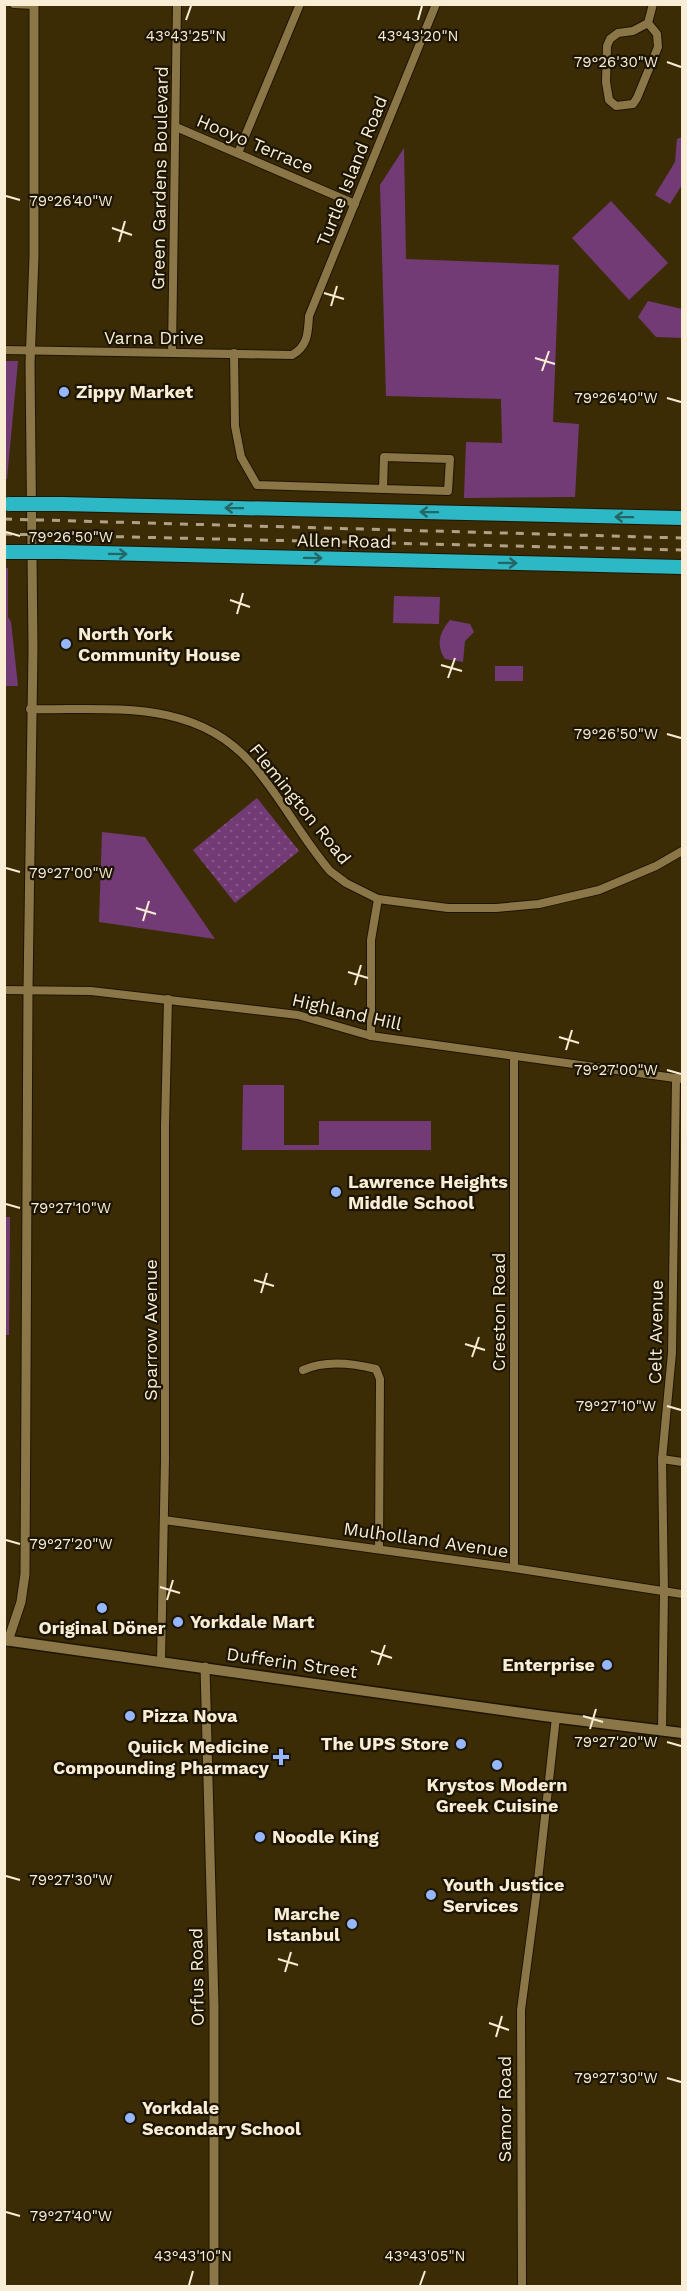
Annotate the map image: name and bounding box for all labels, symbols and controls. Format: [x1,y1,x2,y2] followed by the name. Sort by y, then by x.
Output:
[146,27,226,45] text: 43°43'25"N
[378,27,459,45] text: 43°43'20"N
[574,53,658,71] text: 79°26'30"W
[147,66,172,290] street label: Green Gardens Boulevard
[312,93,391,249] street label: Turtle Island Road
[194,110,317,178] street label: Hooyo Terrace
[29,192,113,210] text: 79°26'40"W
[104,327,204,348] street label: Varna Drive
[76,381,193,402] place label: Zippy Market
[57,385,71,399] marker: Zippy Market
[574,389,658,407] text: 79°26'40"W
[225,502,245,513] one-way arrow
[420,506,440,518] one-way arrow
[615,511,635,523] one-way arrow
[29,528,113,546] text: 79°26'50"W
[297,529,391,552] street label: Allen Road
[108,548,128,559] one-way arrow
[303,552,323,564] one-way arrow
[498,557,518,568] one-way arrow
[78,623,240,665] place label: North York Community House
[59,637,73,651] marker: North York Community House
[574,725,658,743] text: 79°26'50"W
[245,739,355,868] street label: Flemington Road
[29,864,113,882] text: 79°27'00"W
[290,989,405,1034] street label: Highland Hill
[574,1061,658,1079] text: 79°27'00"W
[348,1171,508,1213] place label: Lawrence Heights Middle School
[329,1185,343,1199] marker: Lawrence Heights Middle School
[31,1199,111,1217] text: 79°27'10"W
[488,1253,509,1371] street label: Creston Road
[140,1259,161,1401] street label: Sparrow Avenue
[644,1280,667,1384] street label: Celt Avenue
[576,1397,656,1415] text: 79°27'10"W
[342,1518,510,1561] street label: Mulholland Avenue
[29,1535,113,1553] text: 79°27'20"W
[95,1601,109,1615] marker: Original Döner
[190,1611,315,1632] place label: Yorkdale Mart
[171,1615,185,1629] marker: Yorkdale Mart
[39,1617,166,1638] place label: Original Döner
[225,1643,359,1682] street label: Dufferin Street
[502,1654,595,1675] place label: Enterprise
[600,1658,614,1672] marker: Enterprise
[142,1705,238,1726] place label: Pizza Nova
[123,1709,137,1723] marker: Pizza Nova
[321,1733,449,1754] place label: The UPS Store
[574,1733,658,1751] text: 79°27'20"W
[53,1736,270,1778] place label: Quiick Medicine Compounding Pharmacy
[454,1737,468,1751] marker: The UPS Store
[274,1750,288,1764] marker: Quiick Medicine Compounding Pharmacy
[490,1758,504,1772] marker: Krystos Modern Greek Cuisine
[427,1774,567,1816] place label: Krystos Modern Greek Cuisine
[272,1826,379,1847] place label: Noodle King
[253,1830,267,1844] marker: Noodle King
[29,1871,113,1889] text: 79°27'30"W
[443,1874,564,1916] place label: Youth Justice Services
[424,1888,438,1902] marker: Youth Justice Services
[267,1903,340,1945] place label: Marche Istanbul
[345,1917,359,1931] marker: Marche Istanbul
[185,1928,208,2026] street label: Orfus Road
[494,2056,515,2162] street label: Samor Road
[574,2069,658,2087] text: 79°27'30"W
[142,2097,301,2139] place label: Yorkdale Secondary School
[123,2111,137,2125] marker: Yorkdale Secondary School
[30,2207,112,2225] text: 79°27'40"W
[154,2247,232,2265] text: 43°43'10"N
[385,2247,465,2265] text: 43°43'05"N

